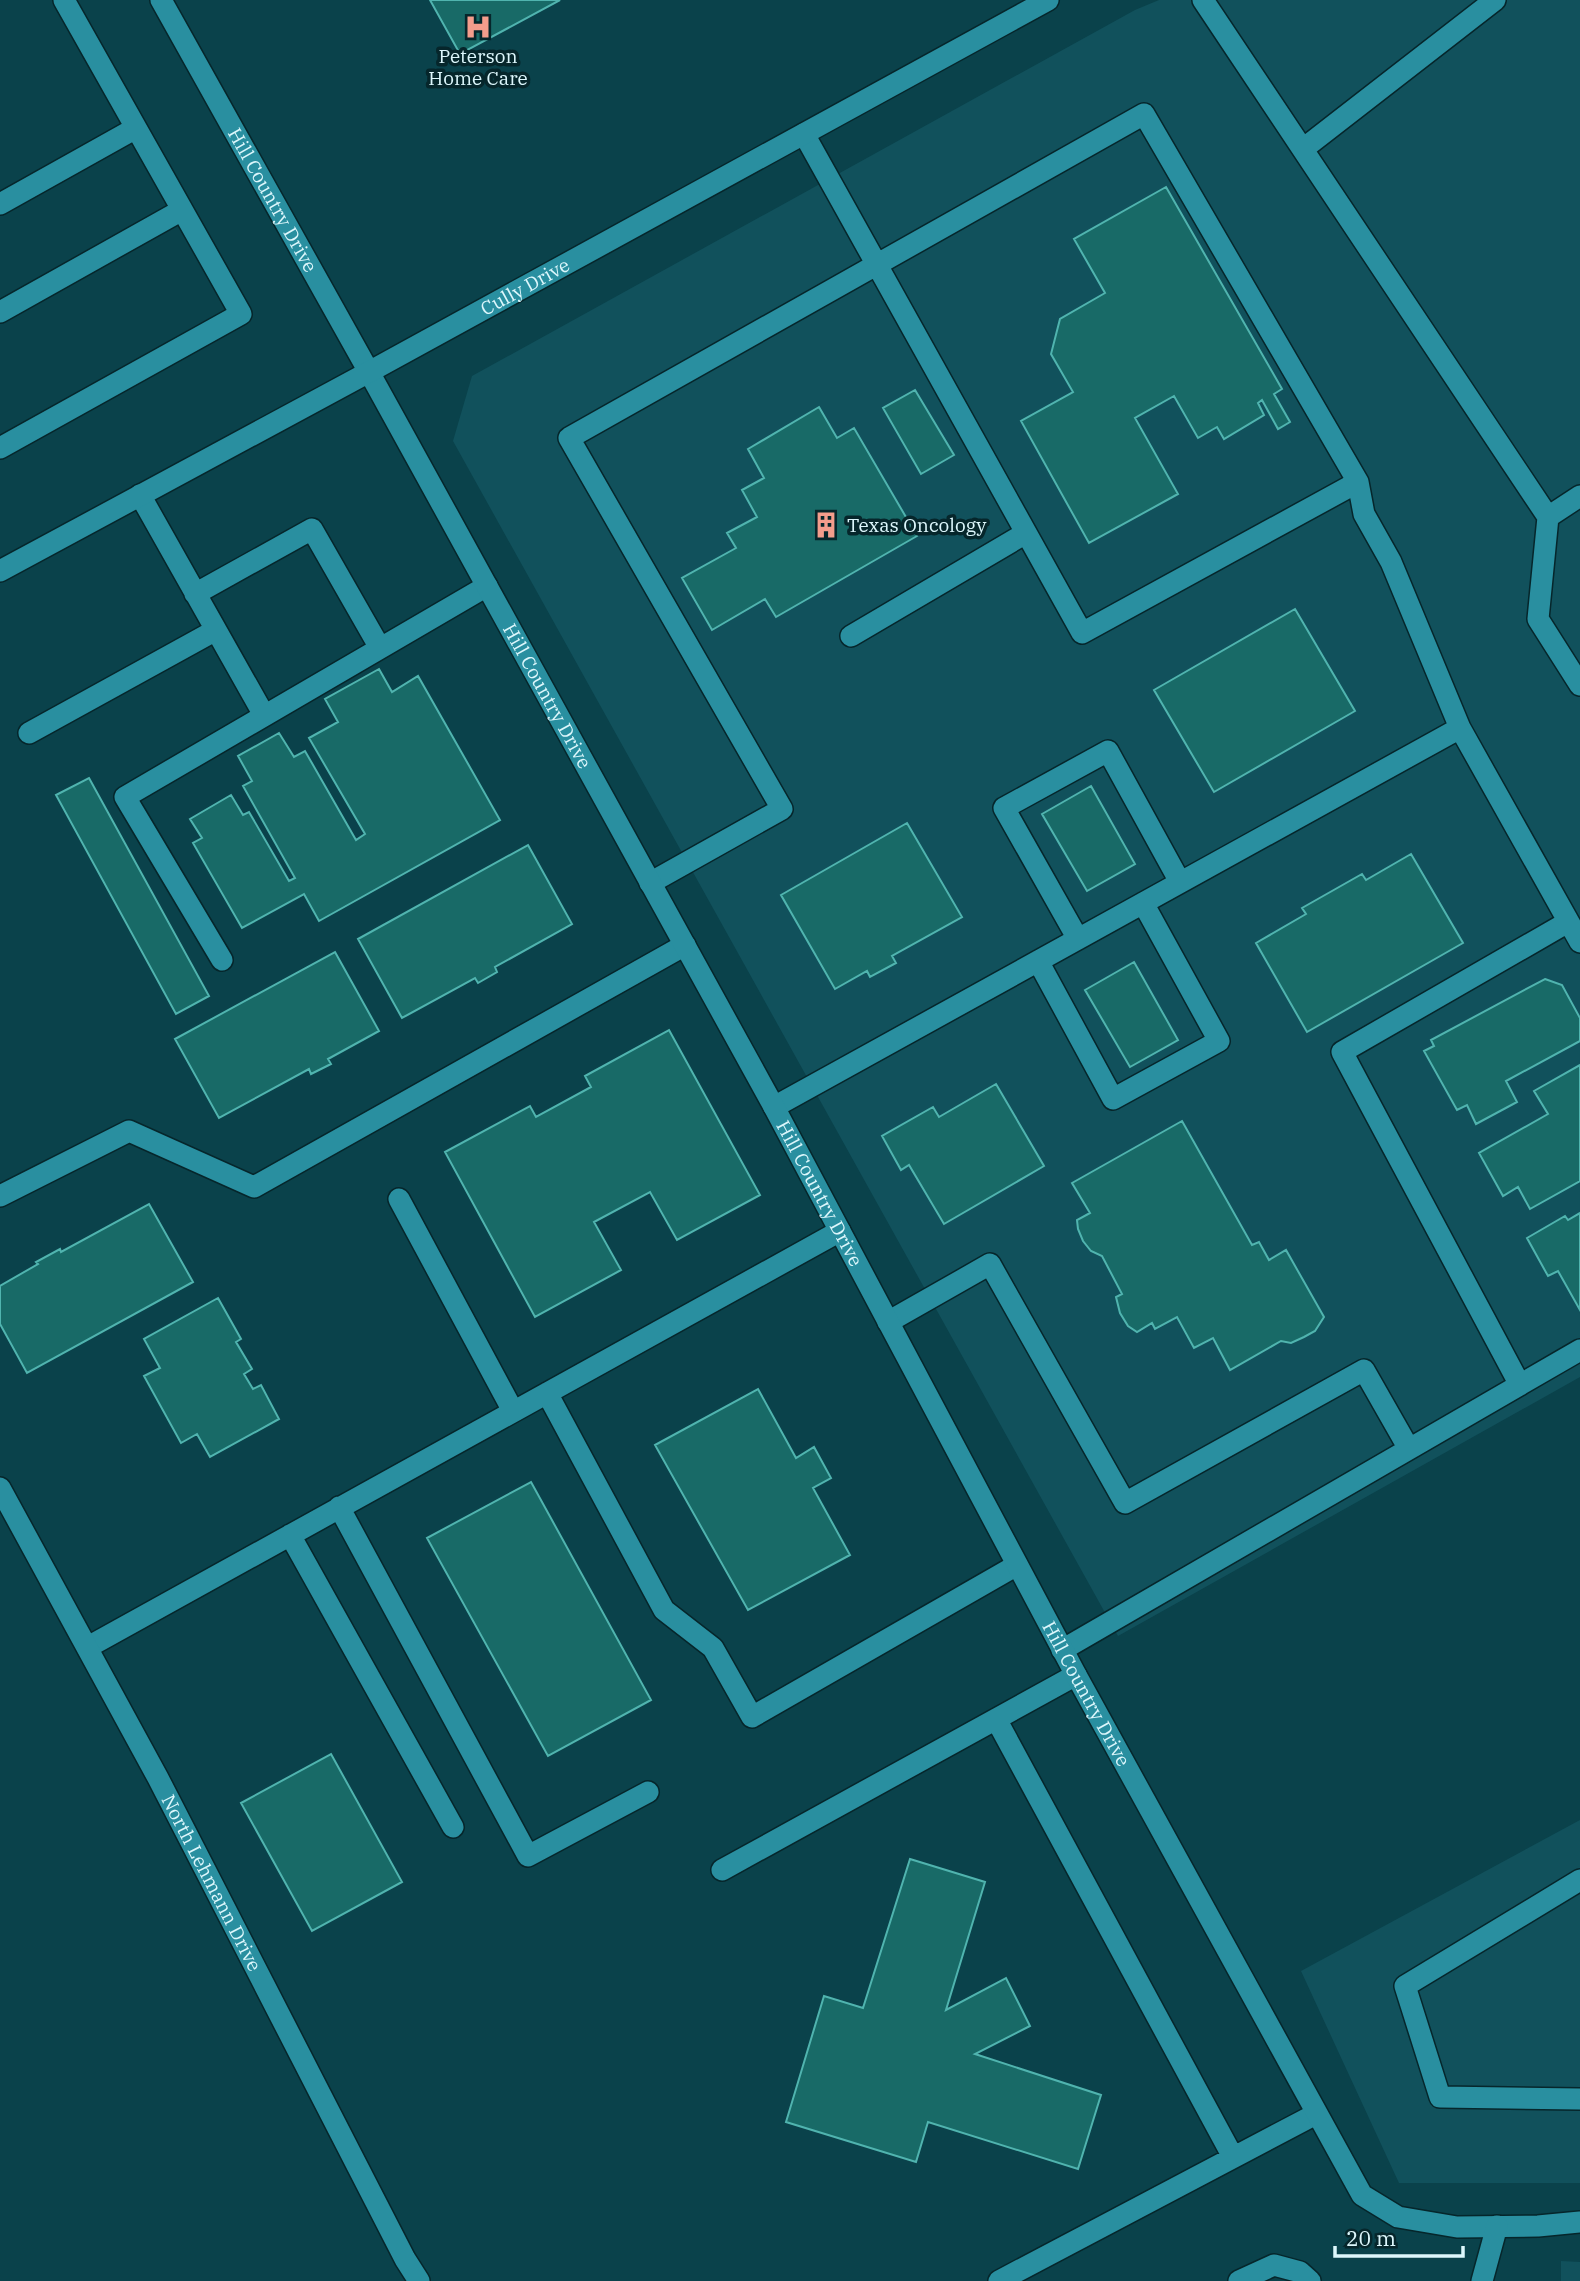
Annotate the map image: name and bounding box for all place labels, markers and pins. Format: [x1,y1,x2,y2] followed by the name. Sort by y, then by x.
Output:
[463,12,493,42] hospital icon: Peterson Home Care
[428,44,528,90] place label: Peterson Home Care
[811,510,841,540] building icon: Texas Oncology
[847,513,987,537] place label: Texas Oncology

